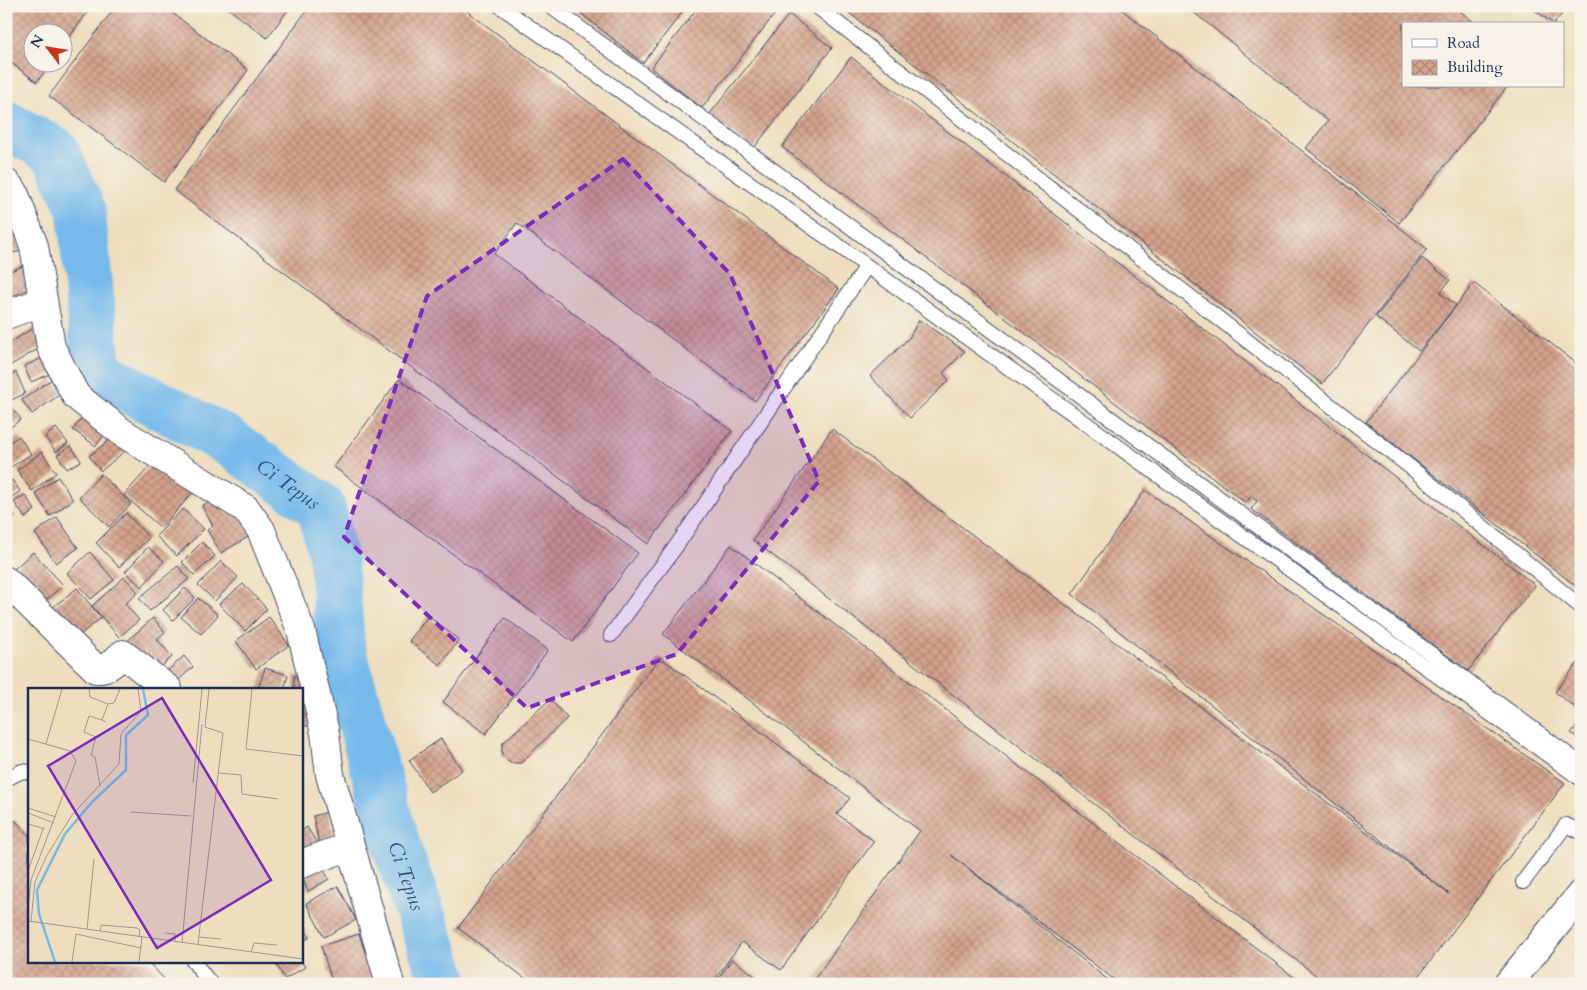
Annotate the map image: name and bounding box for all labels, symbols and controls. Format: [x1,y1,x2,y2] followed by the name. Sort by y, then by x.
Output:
[22,22,72,72] north arrow
[1402,22,1564,88] legend
[26,31,49,52] text: N
[1447,33,1480,53] text: Road
[1447,57,1503,77] text: Building
[251,453,325,516] water label: Ci Tepus
[28,688,302,962] inset map
[381,838,431,915] water label: Ci Tepus

